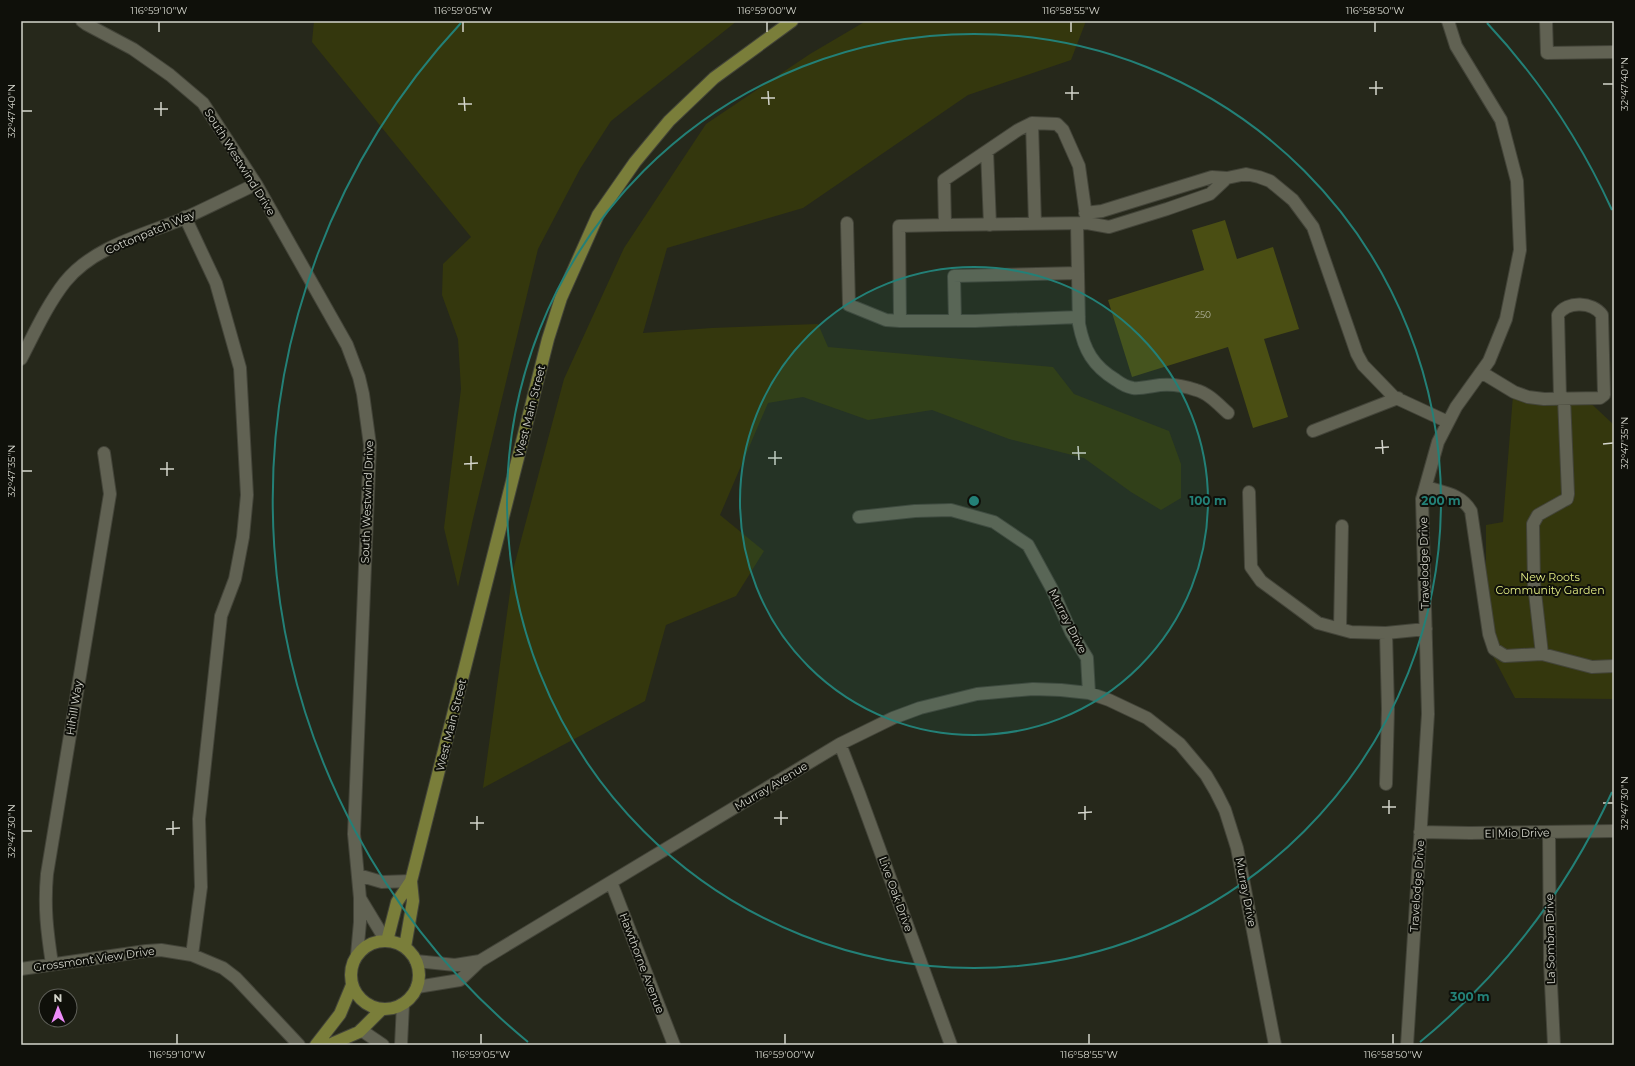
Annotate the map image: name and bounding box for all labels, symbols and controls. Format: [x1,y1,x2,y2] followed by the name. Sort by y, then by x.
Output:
[131,4,187,17] text: 116°59'10"W
[434,4,492,17] text: 116°59'05"W
[737,4,797,17] text: 116°59'00"W
[1042,4,1100,17] text: 116°58'55"W
[1346,4,1404,17] text: 116°58'50"W
[1618,57,1631,111] text: 32°47'40"N
[5,84,18,138] text: 32°47'40"N
[201,106,279,218] street label: South Westwind Drive
[103,207,197,257] street label: Cottonpatch Way
[1195,309,1211,320] house number: 250
[512,363,548,459] street label: West Main Street
[1618,417,1631,469] text: 32°47'35"N
[358,440,376,564] street label: South Westwind Drive
[5,445,18,497] text: 32°47'35"N
[1190,493,1226,508] text: 100 m
[1421,493,1461,508] text: 200 m
[967,494,981,508] centre of rings
[1416,516,1432,609] street label: Travelodge Drive
[1495,570,1605,597] park label: New Roots Community Garden
[1046,587,1090,656] street label: Murray Drive
[433,677,469,773] street label: West Main Street
[63,680,85,736] street label: Hihill Way
[732,758,810,813] street label: Murray Avenue
[1618,776,1631,830] text: 32°47'30"N
[5,804,18,858] text: 32°47'30"N
[1484,825,1550,841] street label: El Mio Drive
[1407,839,1427,932] street label: Travelodge Drive
[876,855,916,934] street label: Live Oak Drive
[1232,856,1260,928] street label: Murray Drive
[1542,893,1558,985] street label: La Sombra Drive
[616,911,668,1016] street label: Hawthorne Avenue
[33,944,156,974] street label: Grossmont View Drive
[38,988,78,1028] north arrow
[1449,989,1490,1004] text: 300 m
[53,991,62,1005] text: N
[149,1048,205,1061] text: 116°59'10"W
[452,1048,510,1061] text: 116°59'05"W
[755,1048,815,1061] text: 116°59'00"W
[1060,1048,1118,1061] text: 116°58'55"W
[1364,1048,1422,1061] text: 116°58'50"W

